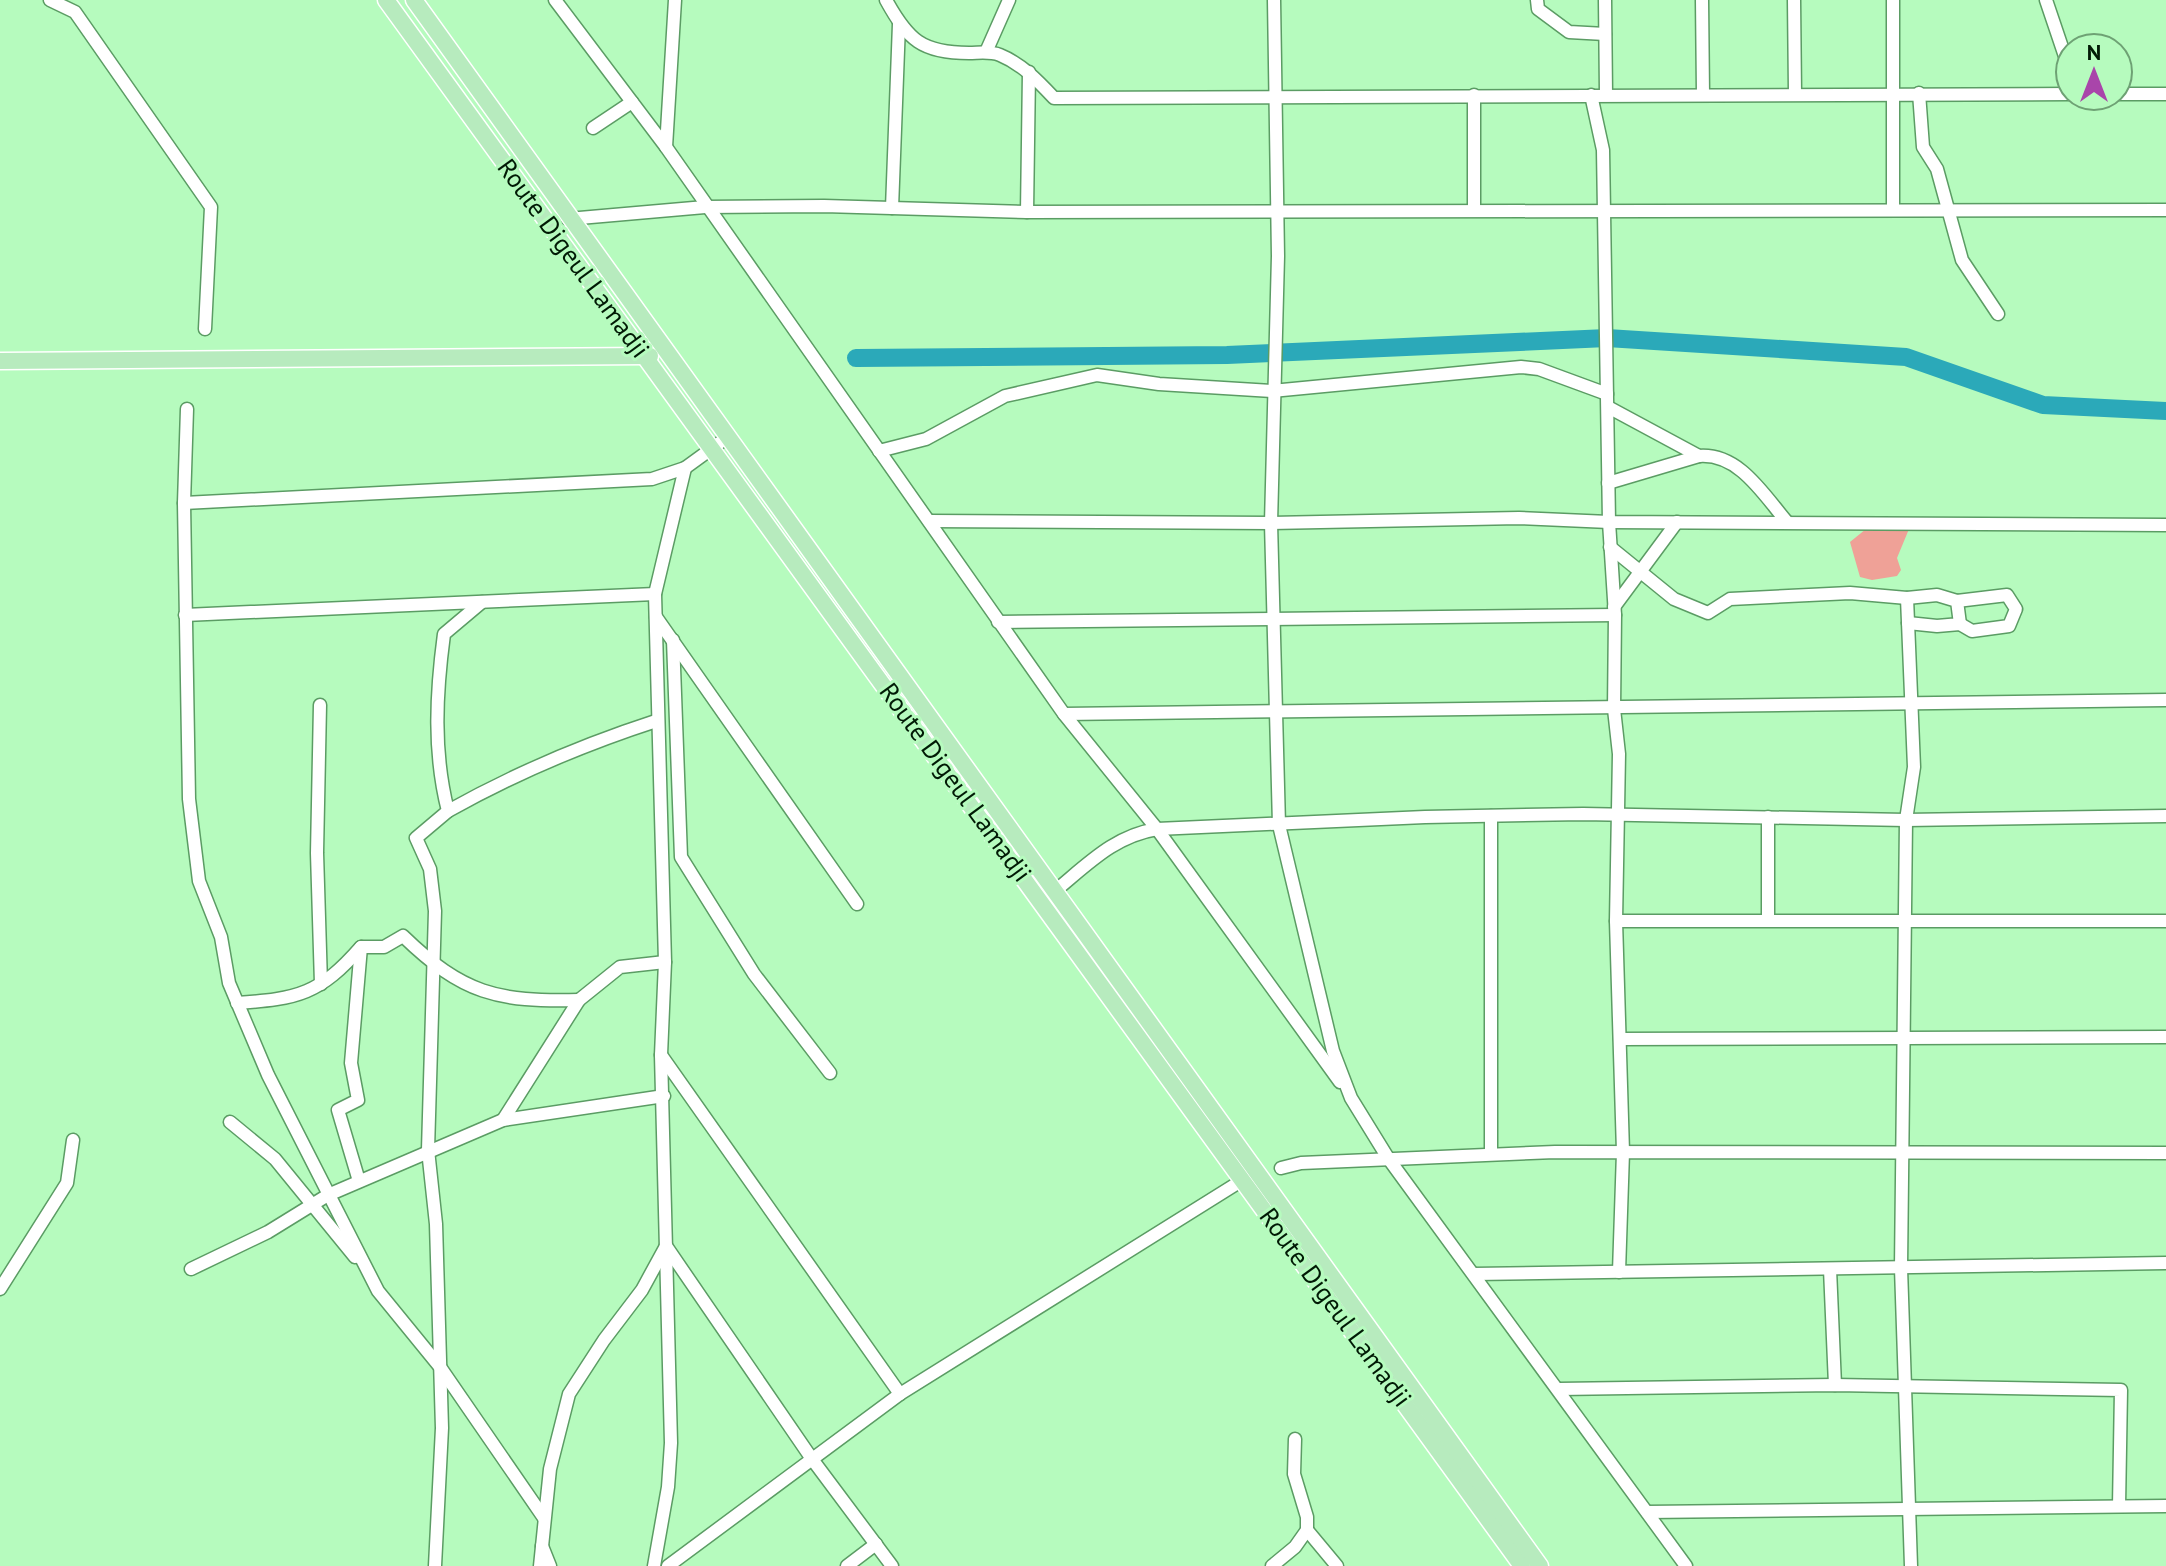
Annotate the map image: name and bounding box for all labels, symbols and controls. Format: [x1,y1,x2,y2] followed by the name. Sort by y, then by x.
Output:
[2054,32,2134,112] north arrow
[2087,38,2101,66] text: N
[491,152,657,364] street label: Route Digeul Lamadji
[873,676,1039,888] street label: Route Digeul Lamadji
[1253,1201,1419,1413] street label: Route Digeul Lamadji

